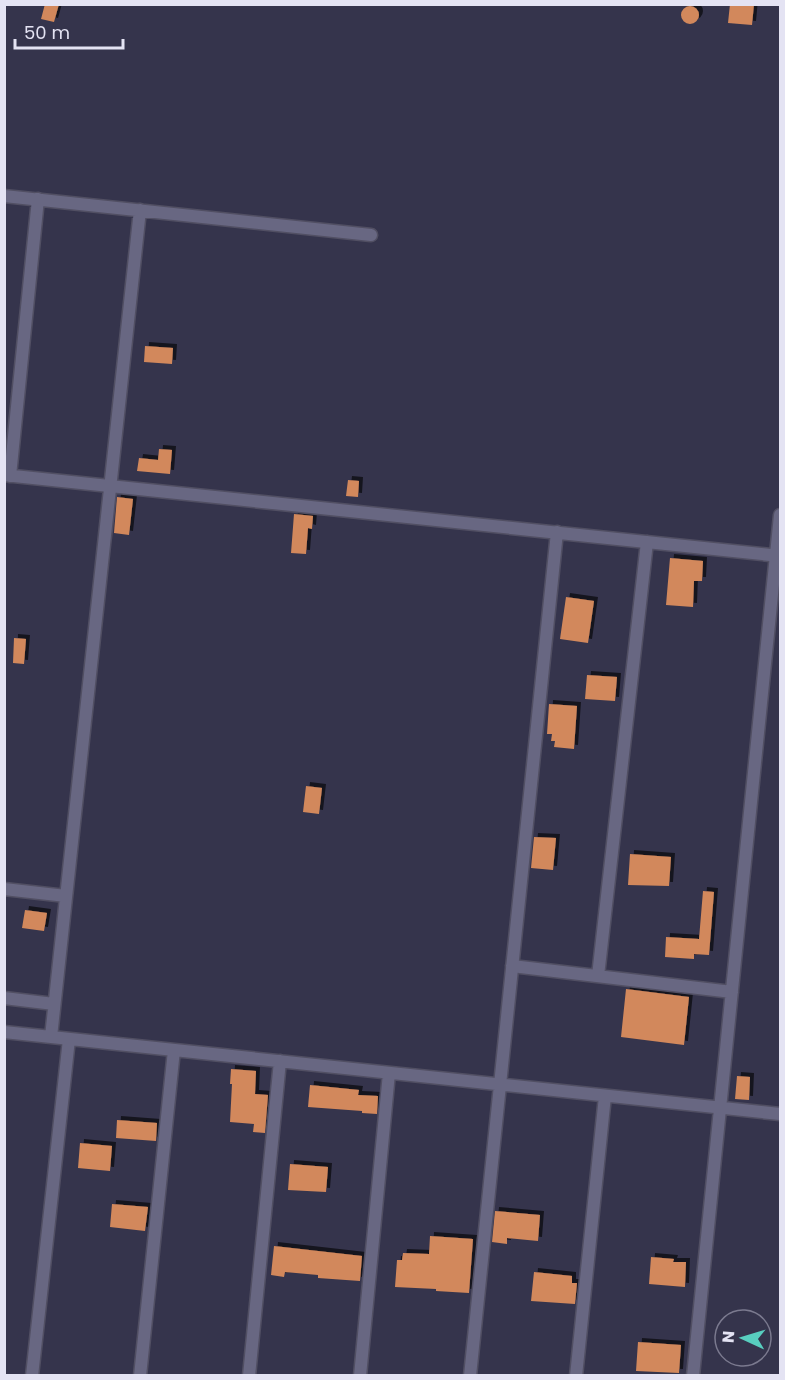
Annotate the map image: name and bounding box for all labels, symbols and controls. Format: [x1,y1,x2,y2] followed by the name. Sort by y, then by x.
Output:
[15,12,123,50] scale bar
[24,20,70,45] text: 50 m
[713,1308,773,1368] north arrow
[717,1330,740,1344] text: N

